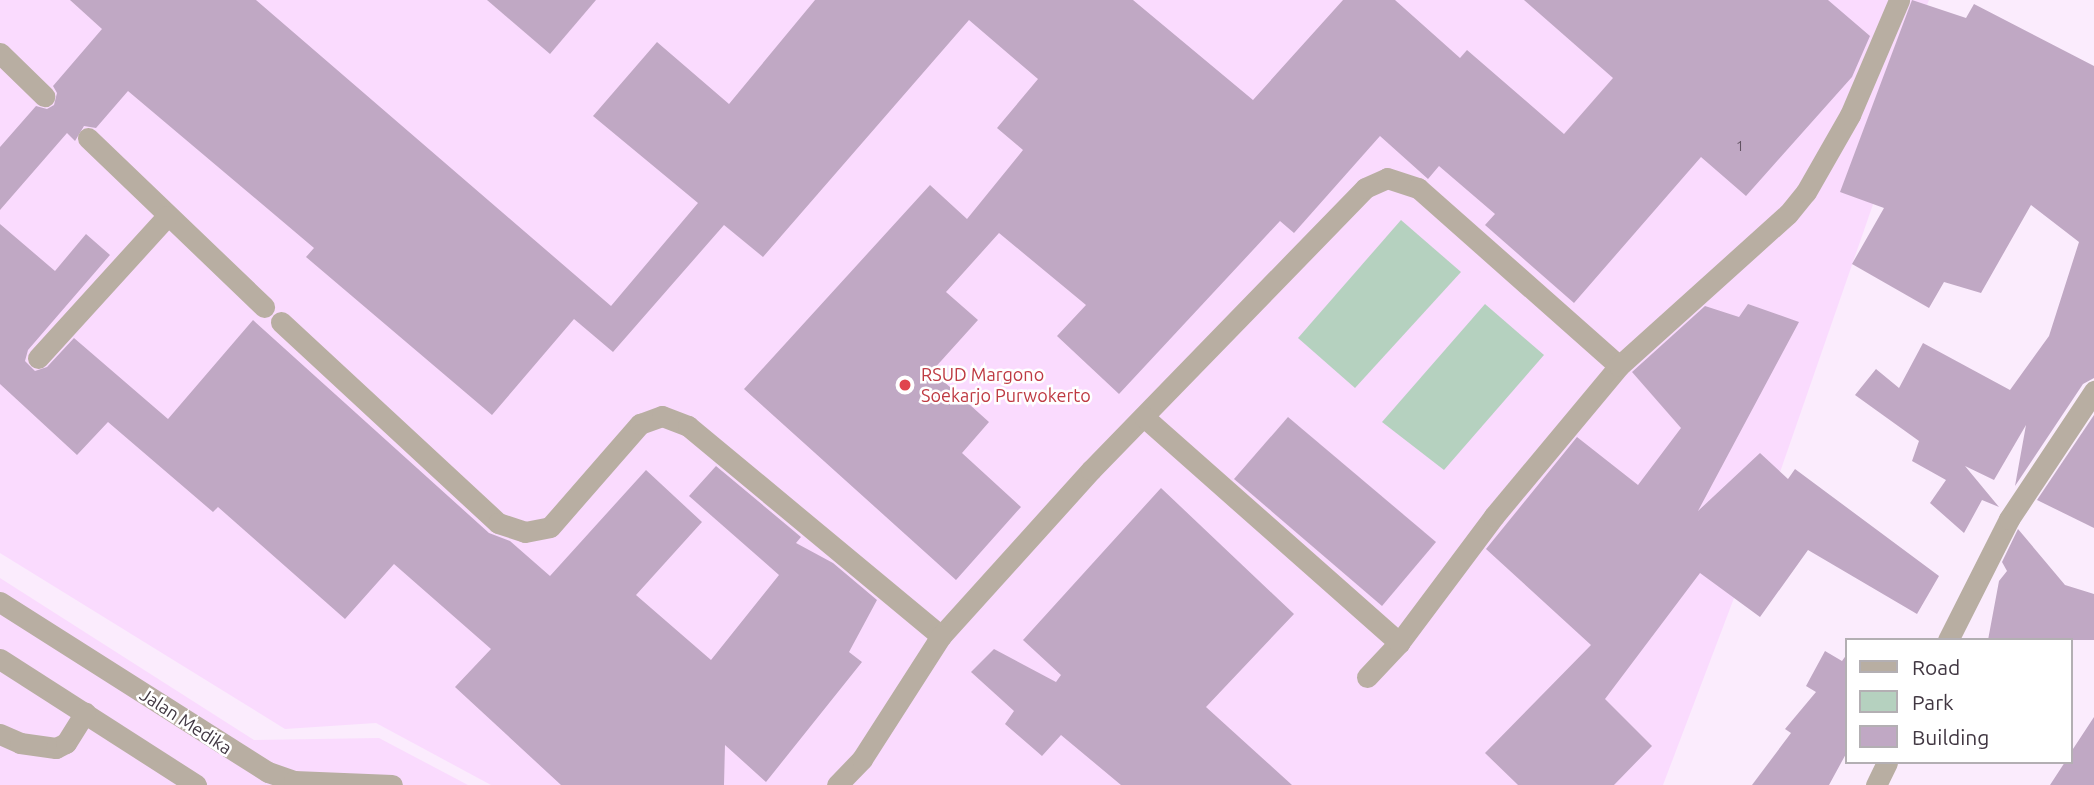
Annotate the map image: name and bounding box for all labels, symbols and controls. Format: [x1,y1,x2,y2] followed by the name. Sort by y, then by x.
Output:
[1736,138,1744,154] house number: 1
[921,364,1091,406] place label: RSUD Margono Soekarjo Purwokerto
[895,375,915,395] marker: RSUD Margono Soekarjo Purwokerto
[1846,638,2073,764] legend
[1912,655,1960,679] text: Road
[136,683,236,759] street label: Jalan Medika
[1912,690,1954,714] text: Park
[1912,725,1989,749] text: Building

